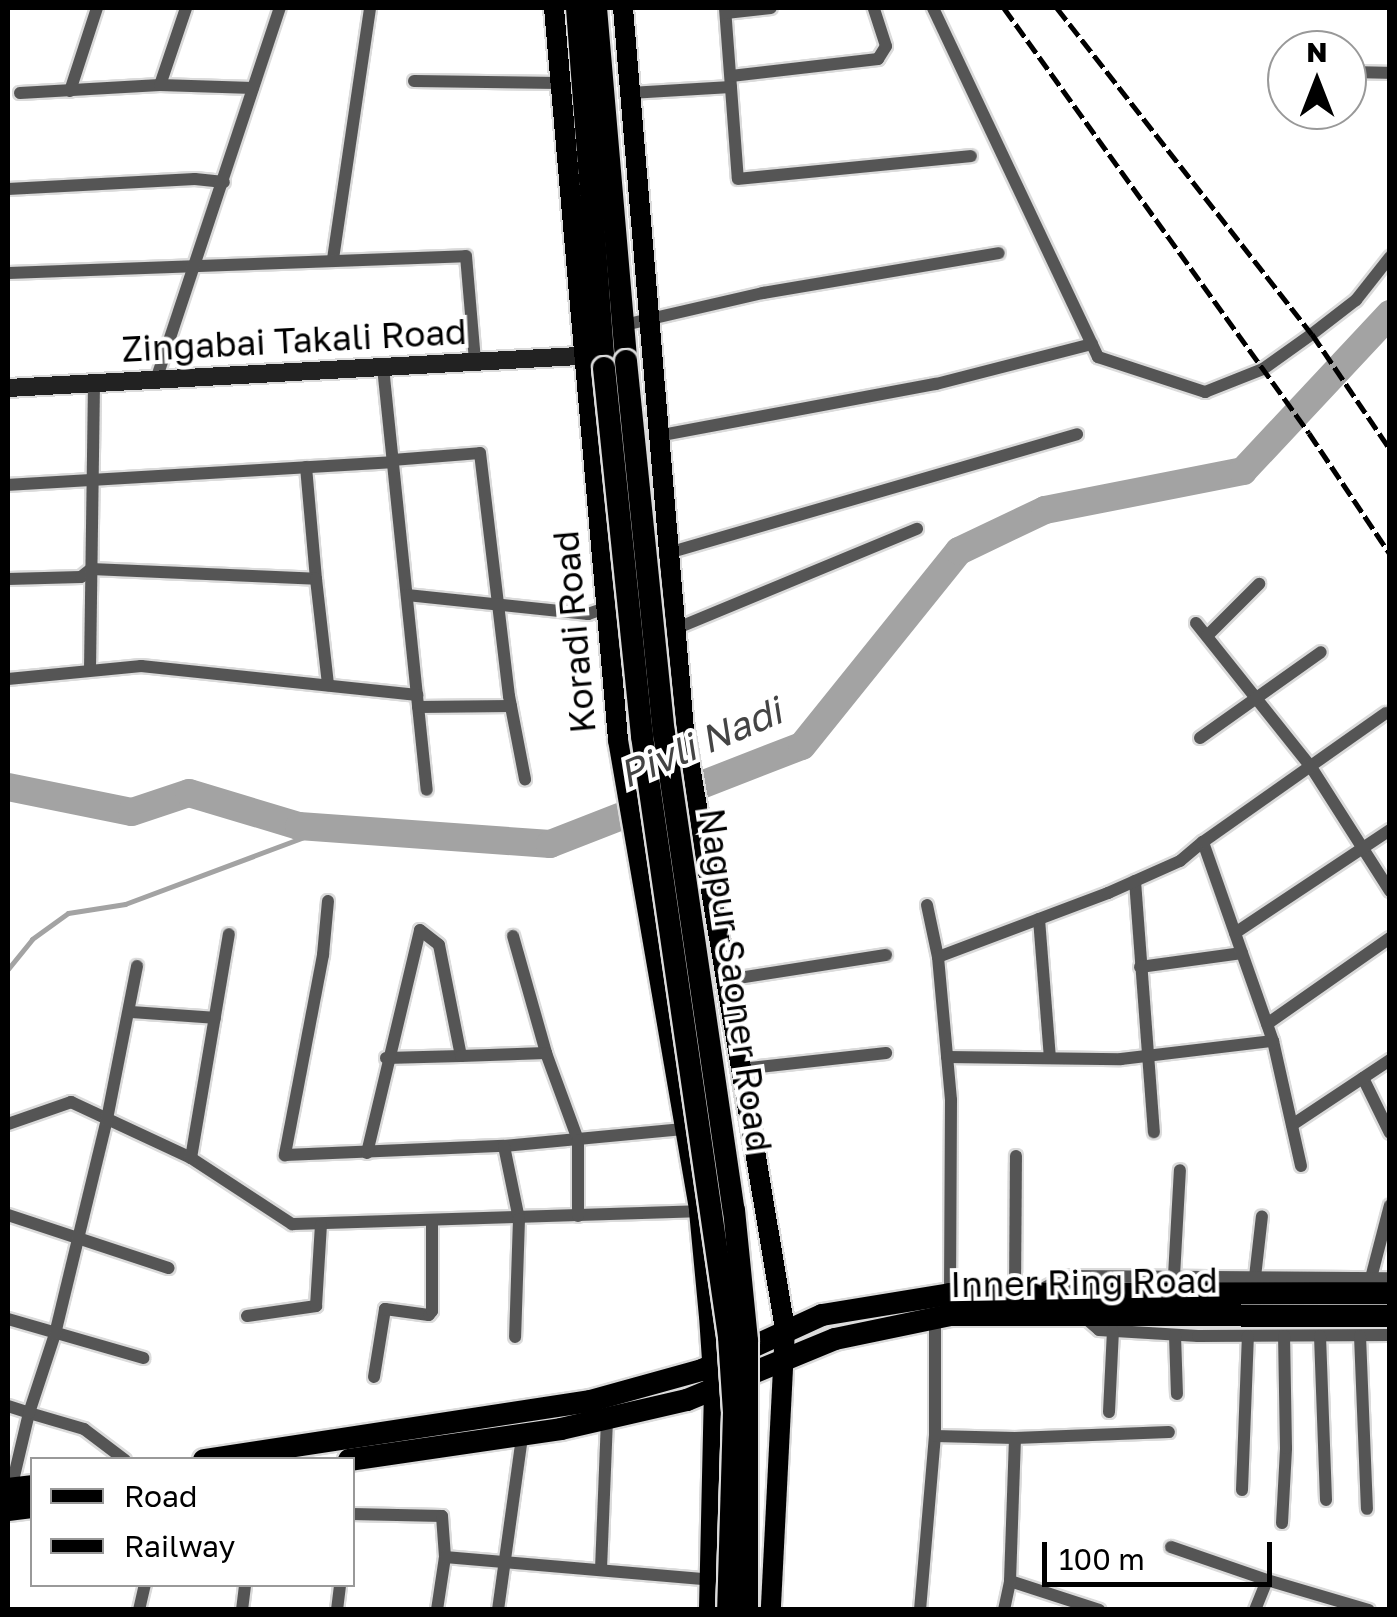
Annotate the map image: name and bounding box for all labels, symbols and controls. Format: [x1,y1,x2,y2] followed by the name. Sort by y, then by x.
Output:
[1267,30,1367,130] north arrow
[1306,35,1328,68] text: N
[121,310,467,370] street label: Zingabai Takali Road
[544,529,604,735] street label: Koradi Road
[612,687,788,797] water label: Pivli Nadi
[691,806,781,1154] street label: Nagpur Saoner Road
[950,1259,1218,1305] street label: Inner Ring Road
[30,1457,355,1587] legend
[124,1478,198,1514] text: Road
[1047,1522,1277,1584] scale bar
[124,1528,235,1564] text: Railway
[1059,1541,1145,1577] text: 100 m

